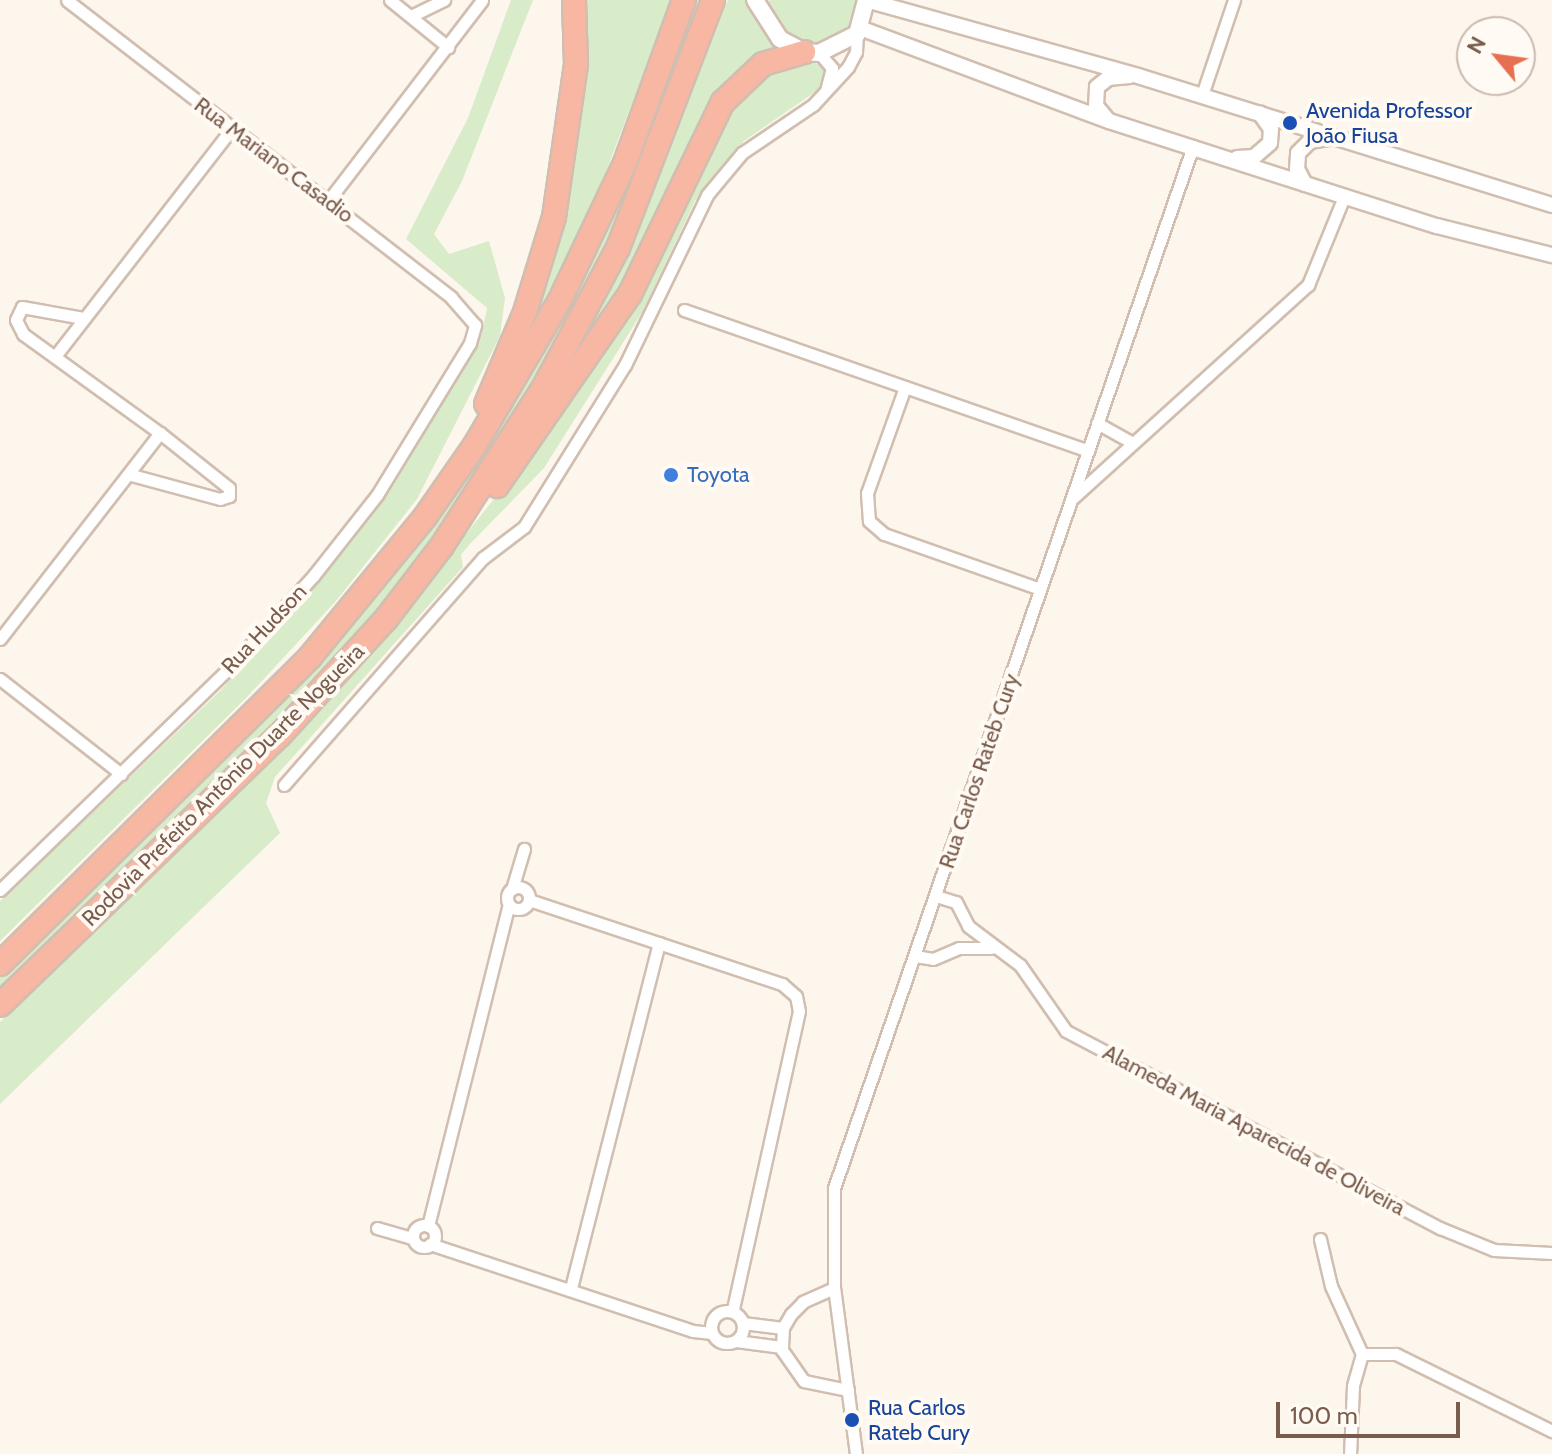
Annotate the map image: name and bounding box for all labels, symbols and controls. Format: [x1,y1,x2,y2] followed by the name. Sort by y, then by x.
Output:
[1456,16,1536,96] north arrow
[1461,32,1492,58] text: N
[189,92,359,228] street label: Rua Mariano Casadio
[1306,97,1472,148] place label: Avenida Professor João Fiusa
[1281,114,1299,132] marker: Avenida Professor João Fiusa
[687,462,750,488] place label: Toyota
[662,466,680,484] marker: Toyota
[216,579,312,679] street label: Rua Hudson
[76,638,370,932] street label: Rodovia Prefeito Antônio Duarte Nogueira
[933,670,1025,872] street label: Rua Carlos Rateb Cury
[1098,1039,1410,1221] street label: Alameda Maria Aparecida de Oliveira
[1280,1386,1464,1436] scale bar
[868,1394,970,1446] place label: Rua Carlos Rateb Cury
[1290,1401,1358,1430] text: 100 m
[843,1411,861,1429] marker: Rua Carlos Rateb Cury

